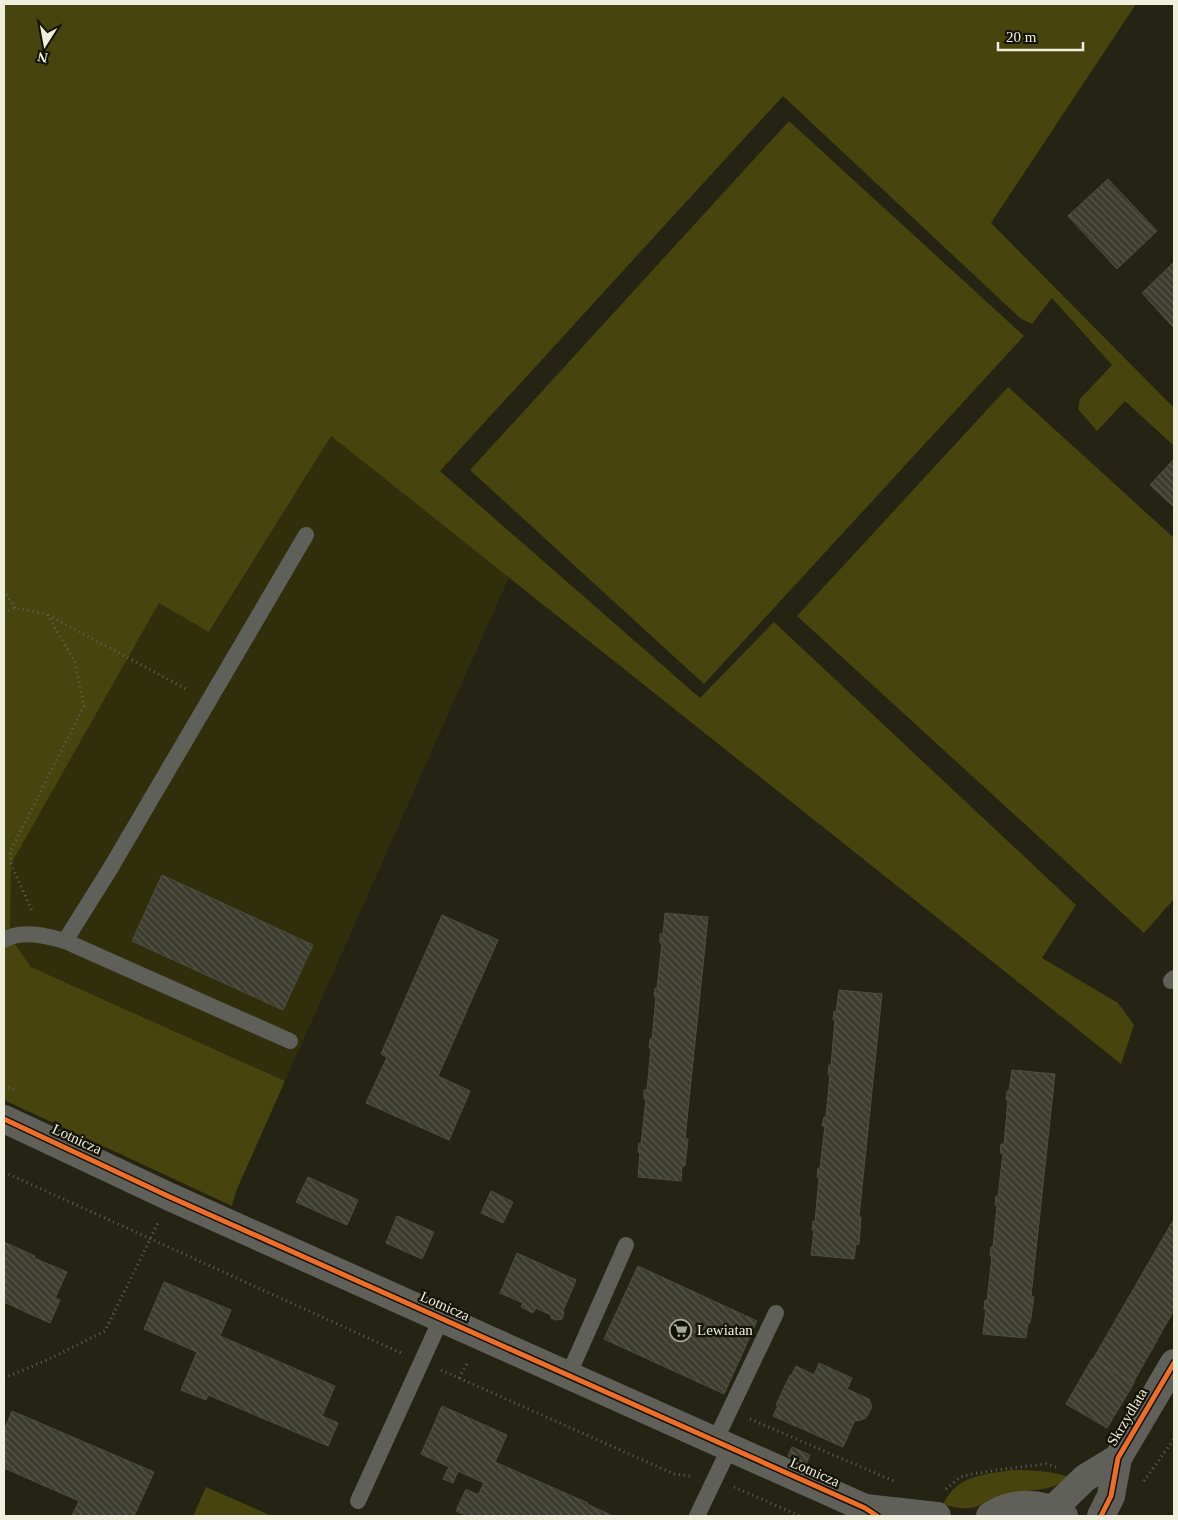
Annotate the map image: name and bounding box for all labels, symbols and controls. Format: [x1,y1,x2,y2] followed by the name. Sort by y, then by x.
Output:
[20,20,70,70] north arrow
[998,20,1083,52] scale bar
[1006,29,1037,45] text: 20 m
[36,49,49,66] text: N
[50,1121,104,1157] street label: Lotnicza
[418,1288,473,1324] street label: Lotnicza
[669,1318,693,1342] supermarket icon: Lewiatan
[697,1322,753,1338] place label: Lewiatan
[1104,1385,1151,1449] street label: Skrzydlata
[788,1454,843,1490] street label: Lotnicza

